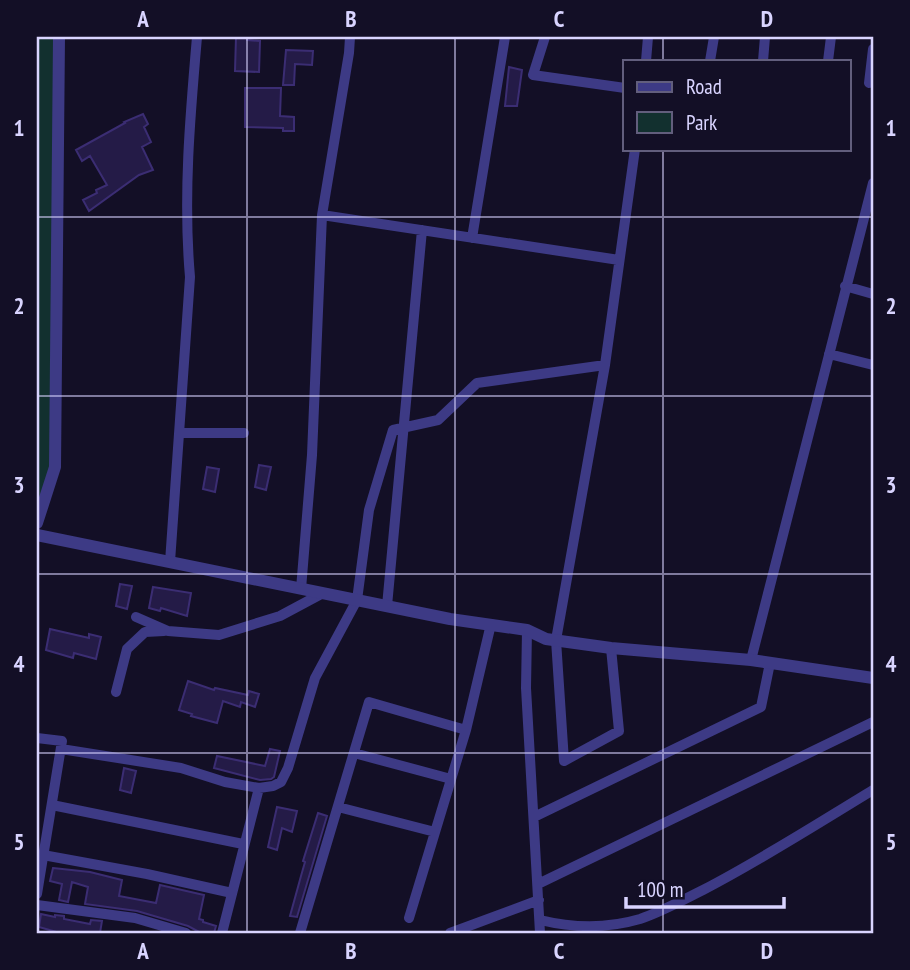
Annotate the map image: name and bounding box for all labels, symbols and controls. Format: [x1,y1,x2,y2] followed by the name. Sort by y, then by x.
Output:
[136,4,149,33] text: A
[345,4,357,33] text: B
[554,4,565,33] text: C
[761,4,773,33] text: D
[623,60,850,150] legend
[686,73,722,100] text: Road
[686,109,717,136] text: Park
[14,113,25,142] text: 1
[886,113,897,142] text: 1
[14,291,25,320] text: 2
[886,291,897,320] text: 2
[14,470,25,499] text: 3
[886,470,897,499] text: 3
[14,649,25,678] text: 4
[886,649,897,678] text: 4
[14,827,25,856] text: 5
[886,827,897,856] text: 5
[626,865,784,909] scale bar
[637,876,683,903] text: 100 m
[136,936,149,965] text: A
[345,936,357,965] text: B
[554,936,565,965] text: C
[761,936,773,965] text: D

